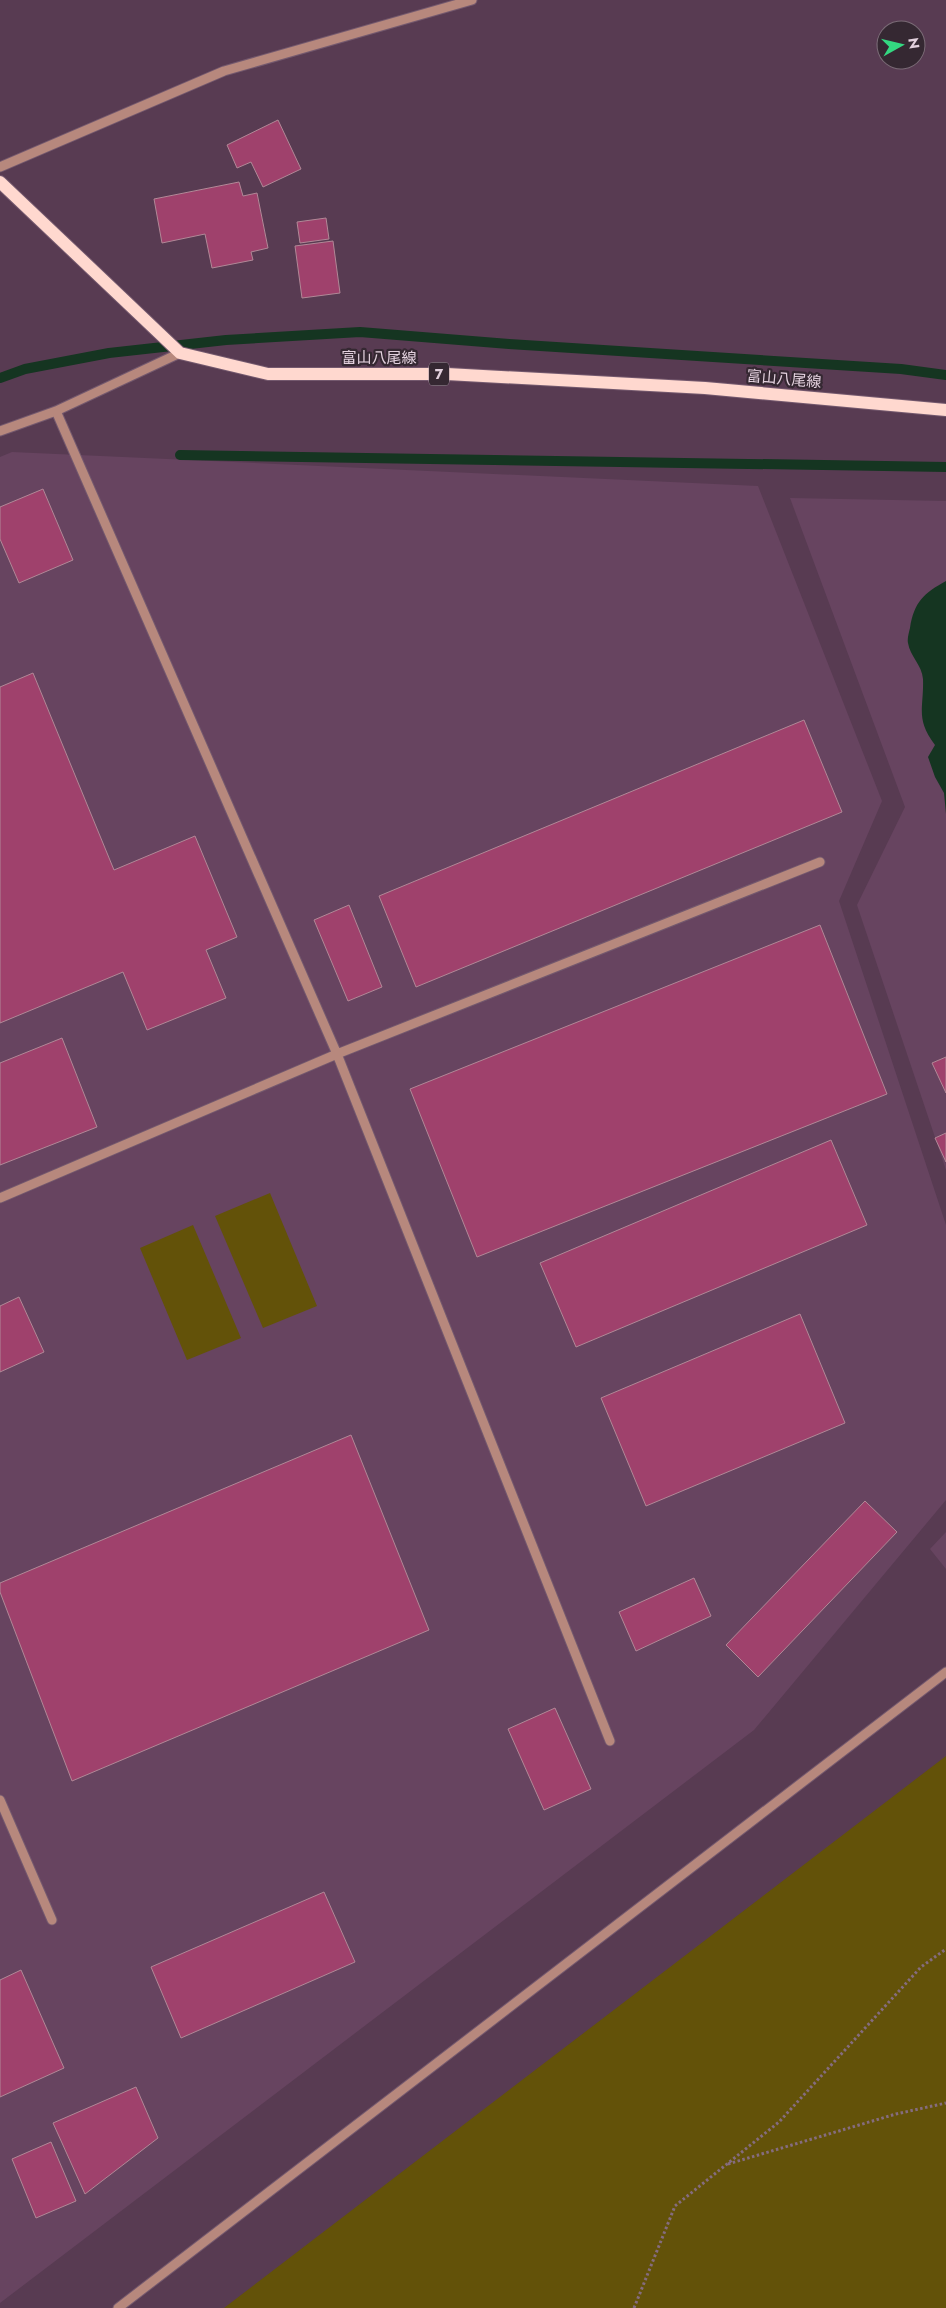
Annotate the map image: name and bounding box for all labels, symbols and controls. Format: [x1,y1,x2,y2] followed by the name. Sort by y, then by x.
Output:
[876,20,926,70] north arrow
[903,36,925,50] text: N
[341,347,417,369] street label: 富山八尾線
[429,362,449,386] road number: 7
[746,365,822,393] street label: 富山八尾線

